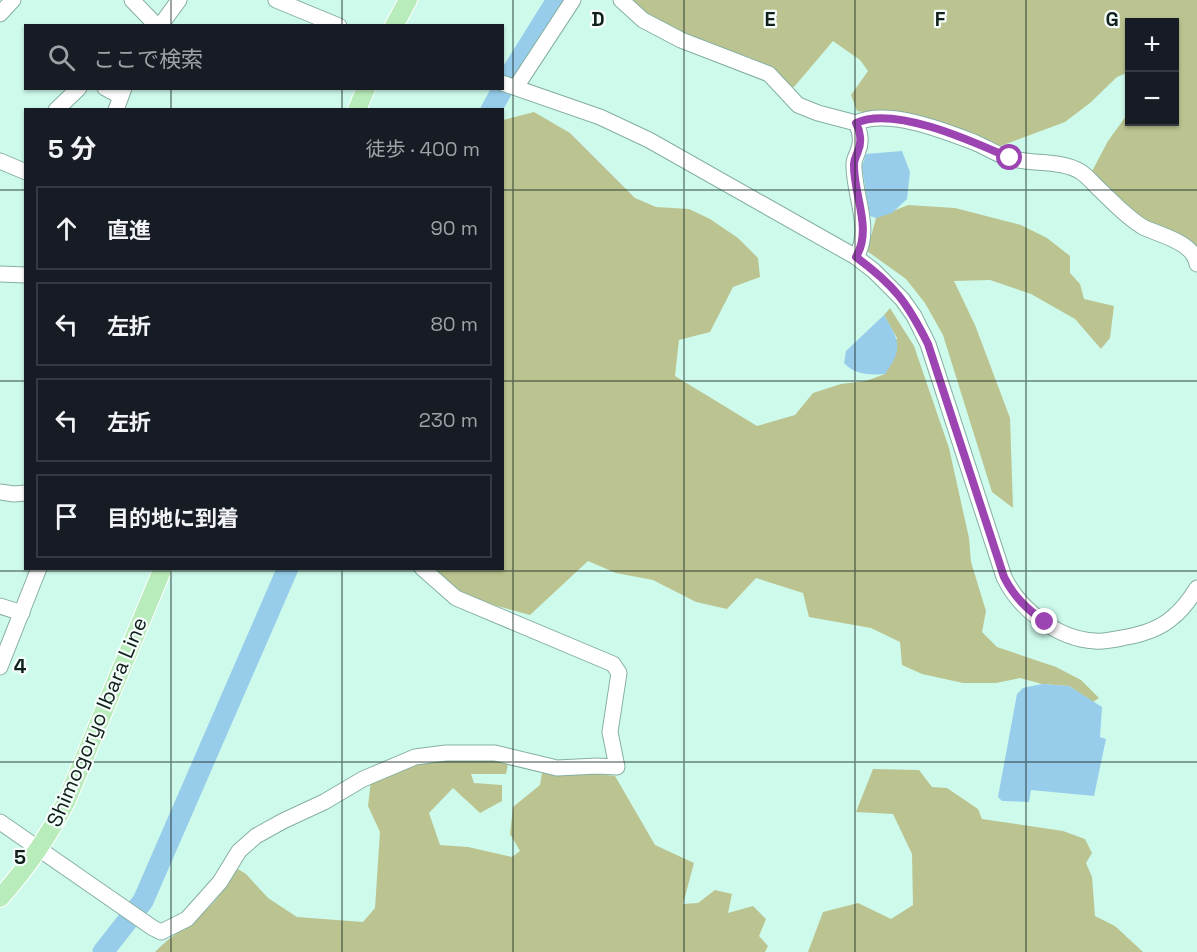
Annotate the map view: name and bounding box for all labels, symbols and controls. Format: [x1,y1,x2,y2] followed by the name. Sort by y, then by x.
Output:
[591,6,605,32] text: D
[764,6,776,32] text: E
[935,6,946,32] text: F
[1105,6,1119,32] text: G
[1125,18,1179,126] map controls
[1125,18,1179,72] button: +
[24,24,504,90] search box
[45,41,78,74] icon: search
[93,45,203,73] text: ここで検索
[1125,72,1179,126] button: −
[48,132,96,166] text: 5 分
[366,136,480,162] text: 徒歩 · 400 m
[996,144,1022,170] route start
[50,212,83,245] icon: ahead
[431,215,478,241] text: 90 m
[107,216,151,244] text: 直進
[50,308,83,341] icon: left
[430,311,478,337] text: 80 m
[107,312,151,340] text: 左折
[50,404,83,437] icon: left
[419,407,478,433] text: 230 m
[107,408,151,436] text: 左折
[50,500,83,533] icon: arrive
[107,504,239,532] text: 目的地に到着
[1031,608,1057,634] route end
[40,613,153,831] street label: Shimogoryo Ibara Line
[14,653,27,679] text: 4
[14,844,26,870] text: 5

